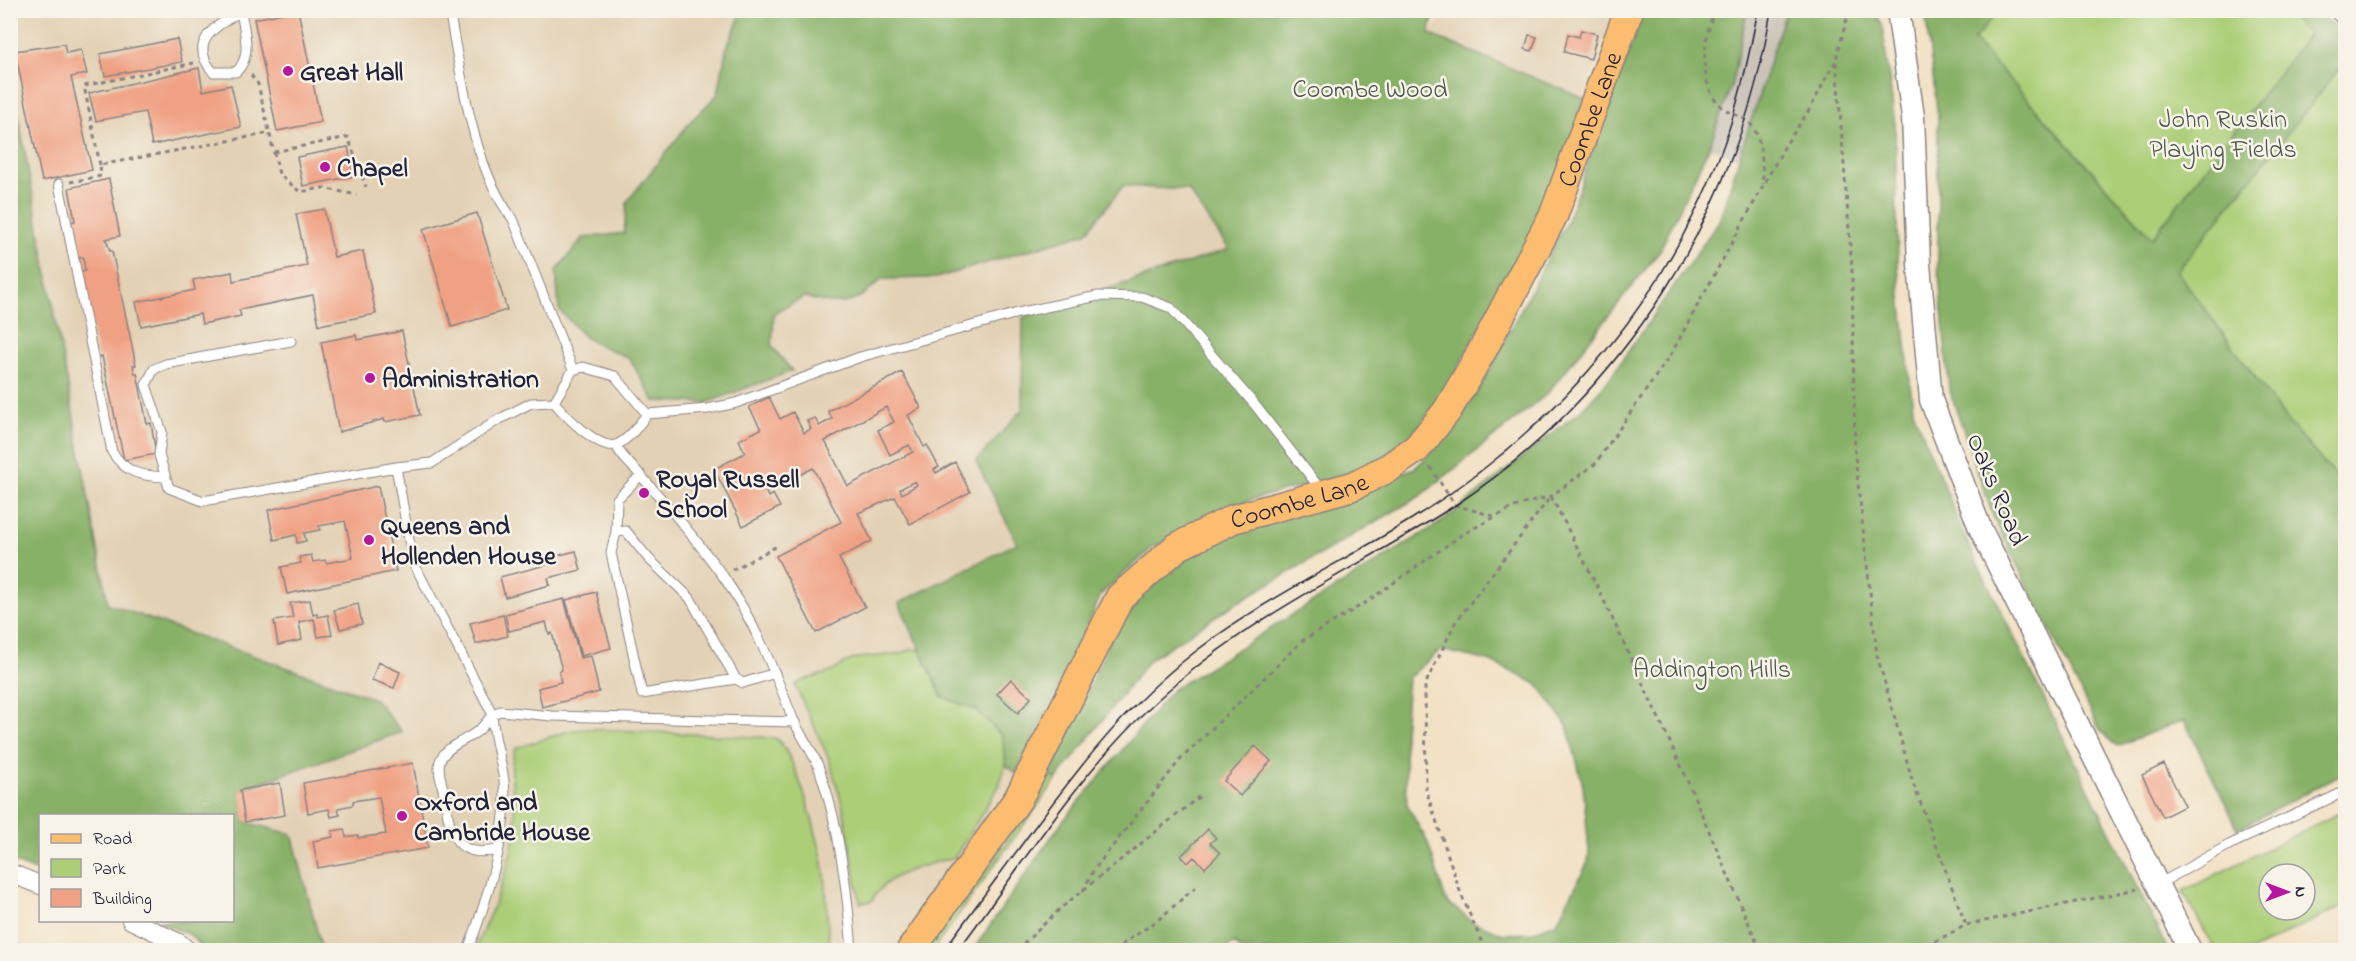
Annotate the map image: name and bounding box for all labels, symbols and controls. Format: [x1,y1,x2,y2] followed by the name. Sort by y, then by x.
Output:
[1550,47,1634,193] street label: Coombe Lane
[300,55,403,93] place label: Great Hall
[281,64,295,78] marker: Great Hall
[1292,72,1448,110] park label: Coombe Wood
[2149,102,2297,170] park label: John Ruskin Playing Fields
[337,151,408,189] place label: Chapel
[318,160,332,174] marker: Chapel
[382,362,539,400] place label: Administration
[363,371,377,385] marker: Administration
[1955,428,2036,553] street label: Oaks Road
[656,462,799,530] place label: Royal Russell School
[1226,465,1376,541] street label: Coombe Lane
[637,486,651,500] marker: Royal Russell School
[381,509,557,577] place label: Queens and Hollenden House
[362,533,376,547] marker: Queens and Hollenden House
[1633,652,1791,690] park label: Addington Hills
[414,785,591,853] place label: Oxford and Cambride House
[395,809,409,823] marker: Oxford and Cambride House
[39,814,234,922] legend
[93,827,132,853] text: Road
[93,857,126,883] text: Park
[2257,862,2317,922] north arrow
[92,887,152,914] text: Building
[2288,887,2312,898] text: N

